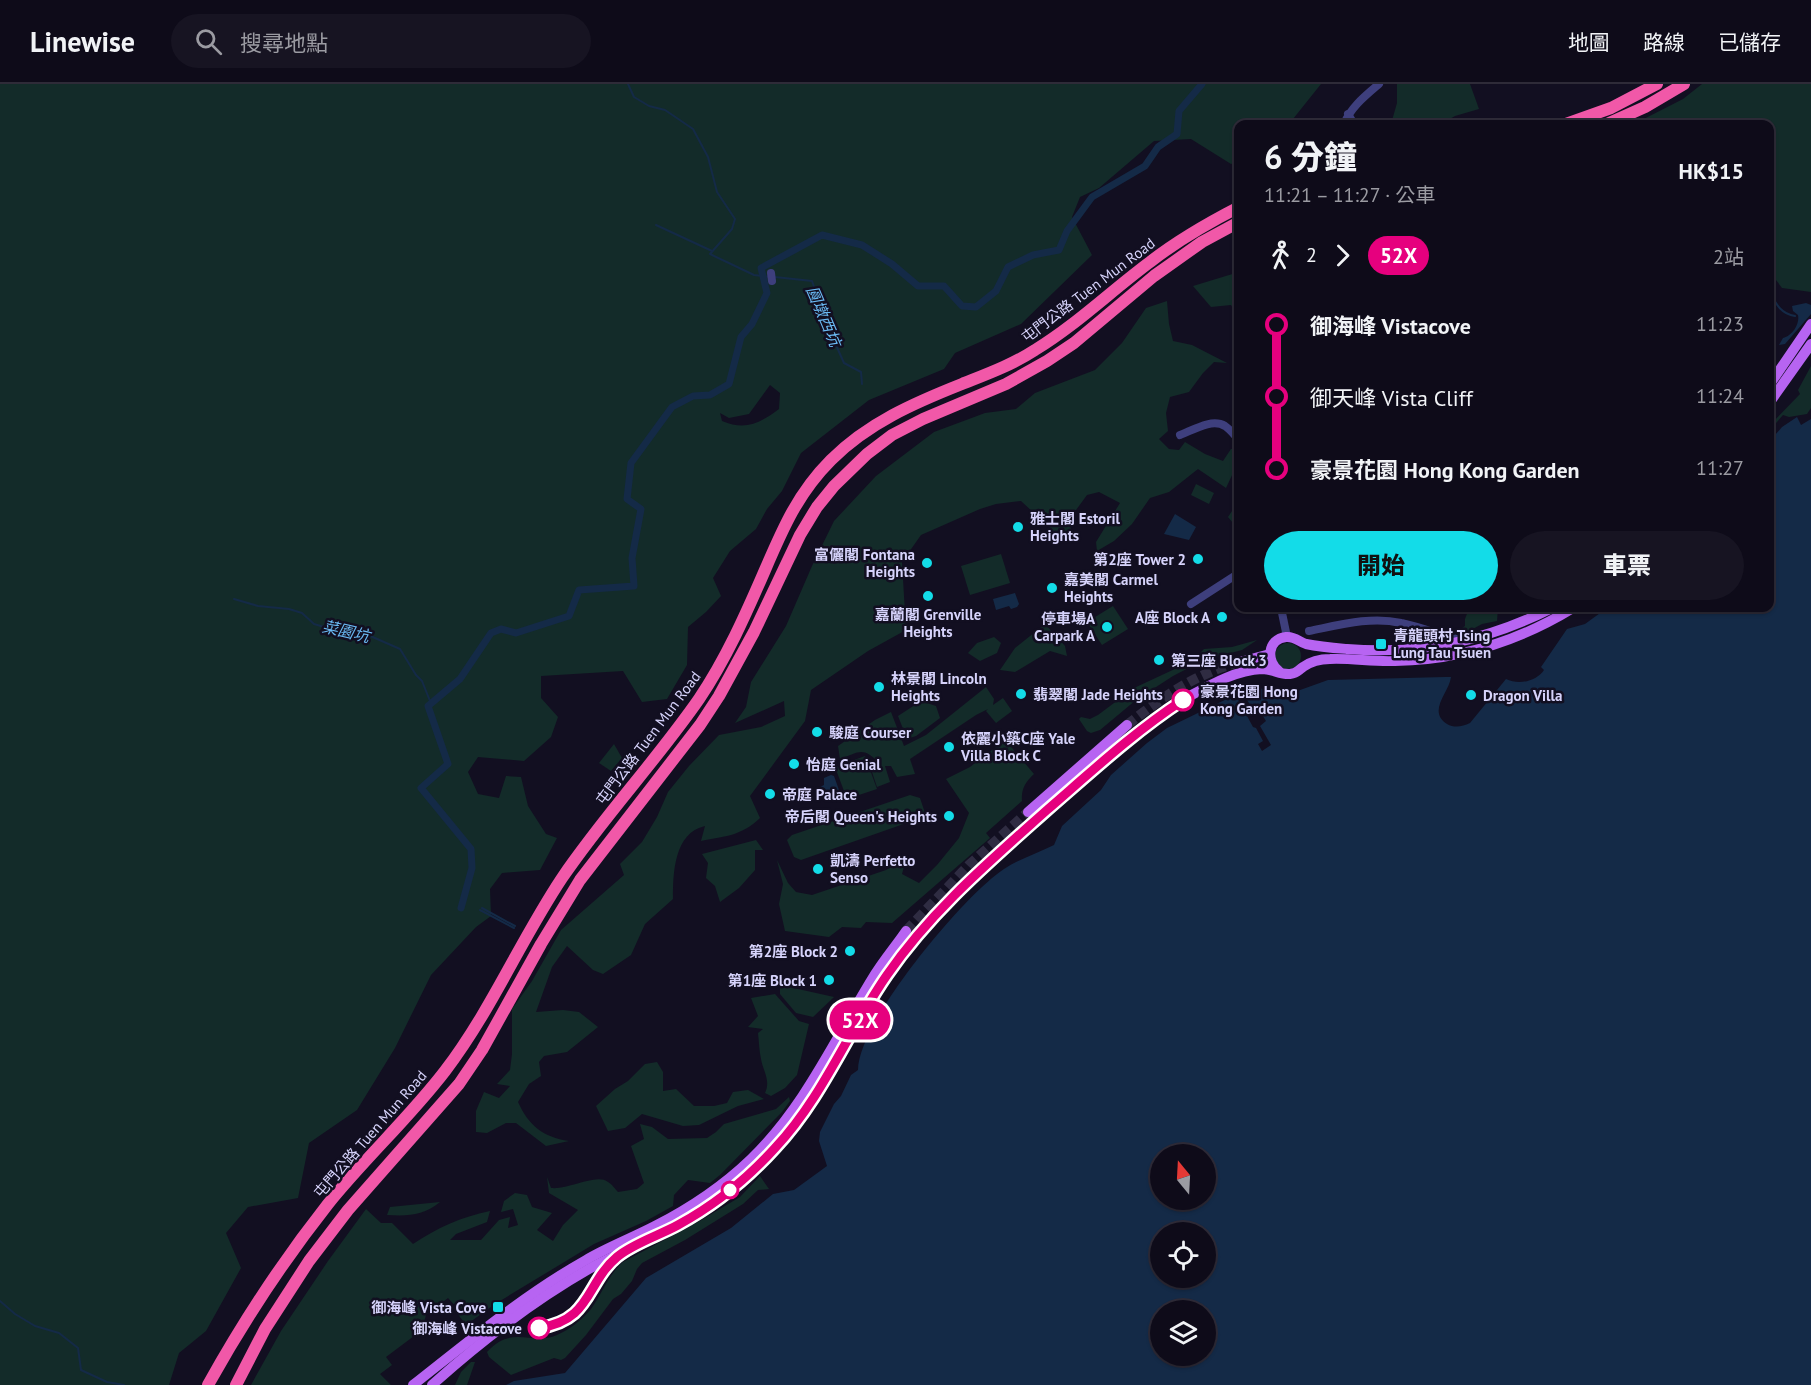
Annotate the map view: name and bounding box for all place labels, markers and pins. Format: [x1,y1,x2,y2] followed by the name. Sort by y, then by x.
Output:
[1030,509,1120,545] place label: 雅士閣 Estoril Heights
[1011,520,1025,534] marker: 雅士閣 Estoril Heights
[814,545,915,581] place label: 富儷閣 Fontana Heights
[1093,550,1186,569] place label: 第2座 Tower 2
[1191,552,1205,566] marker: 第2座 Tower 2
[920,556,934,570] marker: 富儷閣 Fontana Heights
[1064,570,1158,606] place label: 嘉美閣 Carmel Heights
[1045,581,1059,595] marker: 嘉美閣 Carmel Heights
[921,589,935,603] marker: 嘉蘭閣 Grenville Heights
[875,605,982,641] place label: 嘉蘭閣 Grenville Heights
[1135,608,1211,627] place label: A座 Block A
[1034,609,1096,645] place label: 停車場A Carpark A
[1215,610,1229,624] marker: A座 Block A
[1100,620,1114,634] marker: 停車場A Carpark A
[1393,626,1491,662] place label: 青龍頭村 Tsing Lung Tau Tsuen
[1374,637,1388,651] marker: 青龍頭村 Tsing Lung Tau Tsuen
[1171,651,1267,670] place label: 第三座 Block 3
[1152,653,1166,667] marker: 第三座 Block 3
[891,669,987,705] place label: 林景閣 Lincoln Heights
[872,680,886,694] marker: 林景閣 Lincoln Heights
[1200,682,1298,718] place label: 豪景花園 Hong Kong Garden
[1033,685,1163,704] place label: 翡翠閣 Jade Heights
[1483,686,1562,705] place label: Dragon Villa
[1014,687,1028,701] marker: 翡翠閣 Jade Heights
[1464,688,1478,702] marker: Dragon Villa
[1172,689,1194,711] marker: 豪景花園 Hong Kong Garden
[829,723,912,742] place label: 駿庭 Courser
[810,725,824,739] marker: 駿庭 Courser
[960,729,1076,765] place label: 依麗小築C座 Yale Villa Block C
[942,740,956,754] marker: 依麗小築C座 Yale Villa Block C
[806,755,881,774] place label: 怡庭 Genial
[787,757,801,771] marker: 怡庭 Genial
[782,785,857,804] place label: 帝庭 Palace
[763,787,777,801] marker: 帝庭 Palace
[785,807,937,826] place label: 帝后閣 Queen's Heights
[942,809,956,823] marker: 帝后閣 Queen's Heights
[830,851,915,887] place label: 凱濤 Perfetto Senso
[811,862,825,876] marker: 凱濤 Perfetto Senso
[749,942,838,961] place label: 第2座 Block 2
[843,944,857,958] marker: 第2座 Block 2
[728,971,817,990] place label: 第1座 Block 1
[822,973,836,987] marker: 第1座 Block 1
[721,1181,739,1199] unlabelled marker
[371,1298,486,1317] place label: 御海峰 Vista Cove
[491,1300,505,1314] marker: 御海峰 Vista Cove
[528,1317,550,1339] marker: 御海峰 Vistacove
[412,1319,522,1338] place label: 御海峰 Vistacove

